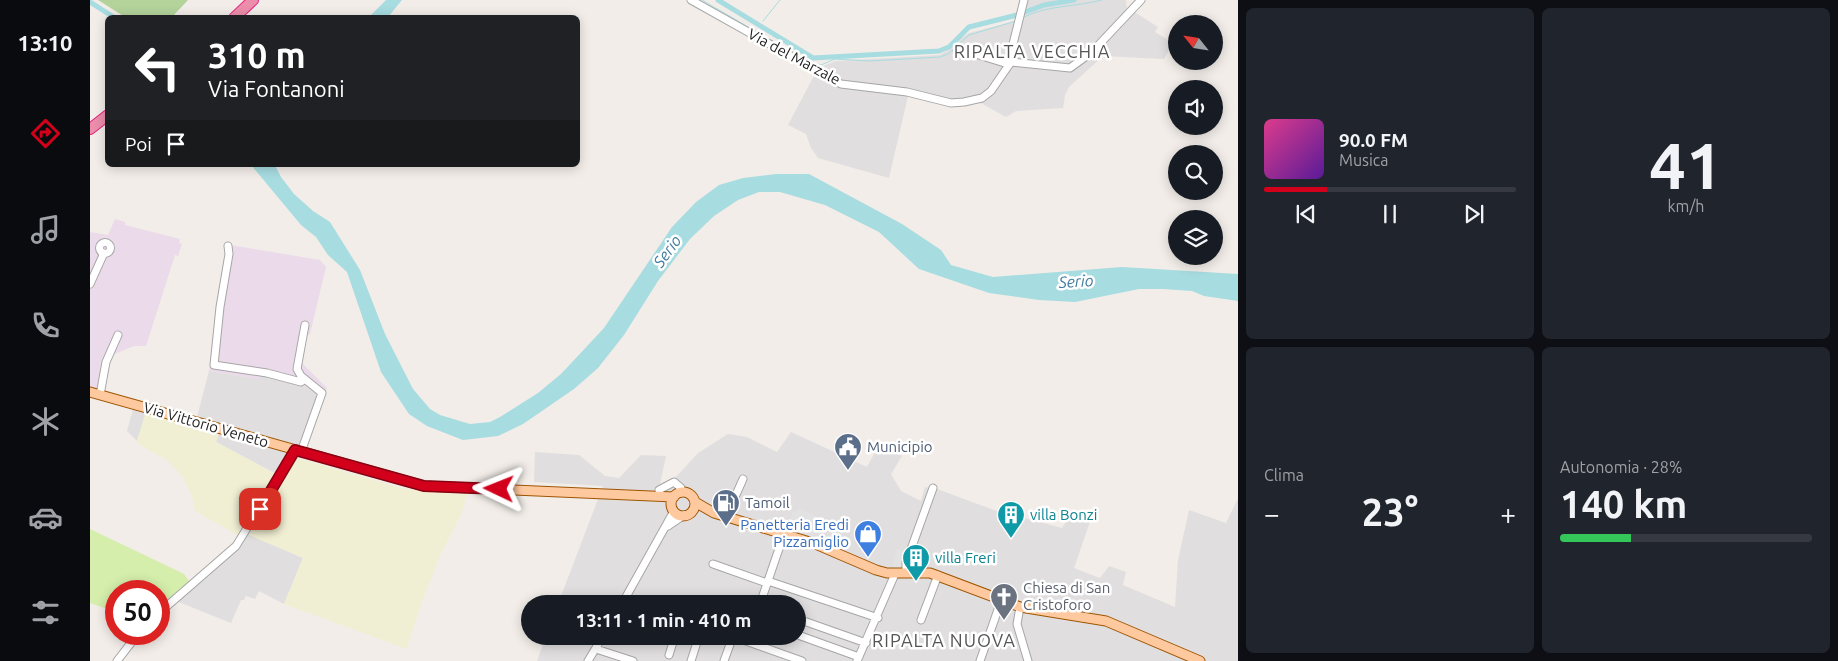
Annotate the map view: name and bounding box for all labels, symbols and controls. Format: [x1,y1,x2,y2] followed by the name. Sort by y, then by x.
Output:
[1168,15,1222,70] north arrow
[1168,15,1223,265] map controls
[745,25,843,88] street label: Via del Marzale
[17,30,73,55] text: 13:10
[125,35,190,100] icon: left
[208,35,306,75] text: 310 m
[954,41,1110,61] district label: RIPALTA VECCHIA
[208,76,345,101] text: Via Fontanoni
[1168,80,1223,135] button: sound
[28,116,63,151] icon: directions
[1649,128,1723,201] text: 41
[1339,129,1408,151] text: 90.0 FM
[162,130,190,158] icon: arrive
[125,133,152,155] text: Poi
[1168,145,1223,200] button: search
[1339,151,1389,169] text: Musica
[1668,197,1704,215] text: km/h
[1292,200,1320,228] icon: previous
[1376,200,1404,228] icon: pause
[1460,200,1488,228] icon: next
[1168,210,1223,265] button: layers
[28,212,63,247] icon: music
[649,231,685,271] water label: Serio
[1057,271,1094,291] water label: Serio
[28,308,63,343] icon: phone
[142,399,271,451] street label: Via Vittorio Veneto
[28,404,63,439] icon: climate
[833,432,863,471] public building icon: Municipio
[867,438,933,455] place label: Municipio
[1560,458,1682,476] text: Autonomia · 28%
[472,462,524,514] position arrow
[1264,466,1304,484] text: Clima
[1560,483,1687,525] text: 140 km
[239,488,281,530] pin
[711,488,741,527] fuel station icon: Tamoil
[1362,491,1418,533] text: 23°
[745,494,790,511] place label: Tamoil
[246,495,274,523] icon: arrive
[1264,498,1280,529] text: −
[1500,498,1516,529] text: +
[28,500,63,535] icon: car
[996,500,1026,539] building icon: villa Bonzi
[1030,506,1097,523] place label: villa Bonzi
[740,516,849,550] place label: Panetteria Eredi Pizzamiglio
[853,519,883,558] shop icon: Panetteria Eredi Pizzamiglio
[901,543,931,582] building icon: villa Freri
[935,549,996,566] place label: villa Freri
[1023,579,1110,613] place label: Chiesa di San Cristoforo
[105,580,170,645] speed limit sign: 50
[989,582,1019,621] church icon: Chiesa di San Cristoforo
[28,595,63,630] icon: filters
[576,609,751,631] text: 13:11 · 1 min · 410 m
[872,630,1016,650] district label: RIPALTA NUOVA

